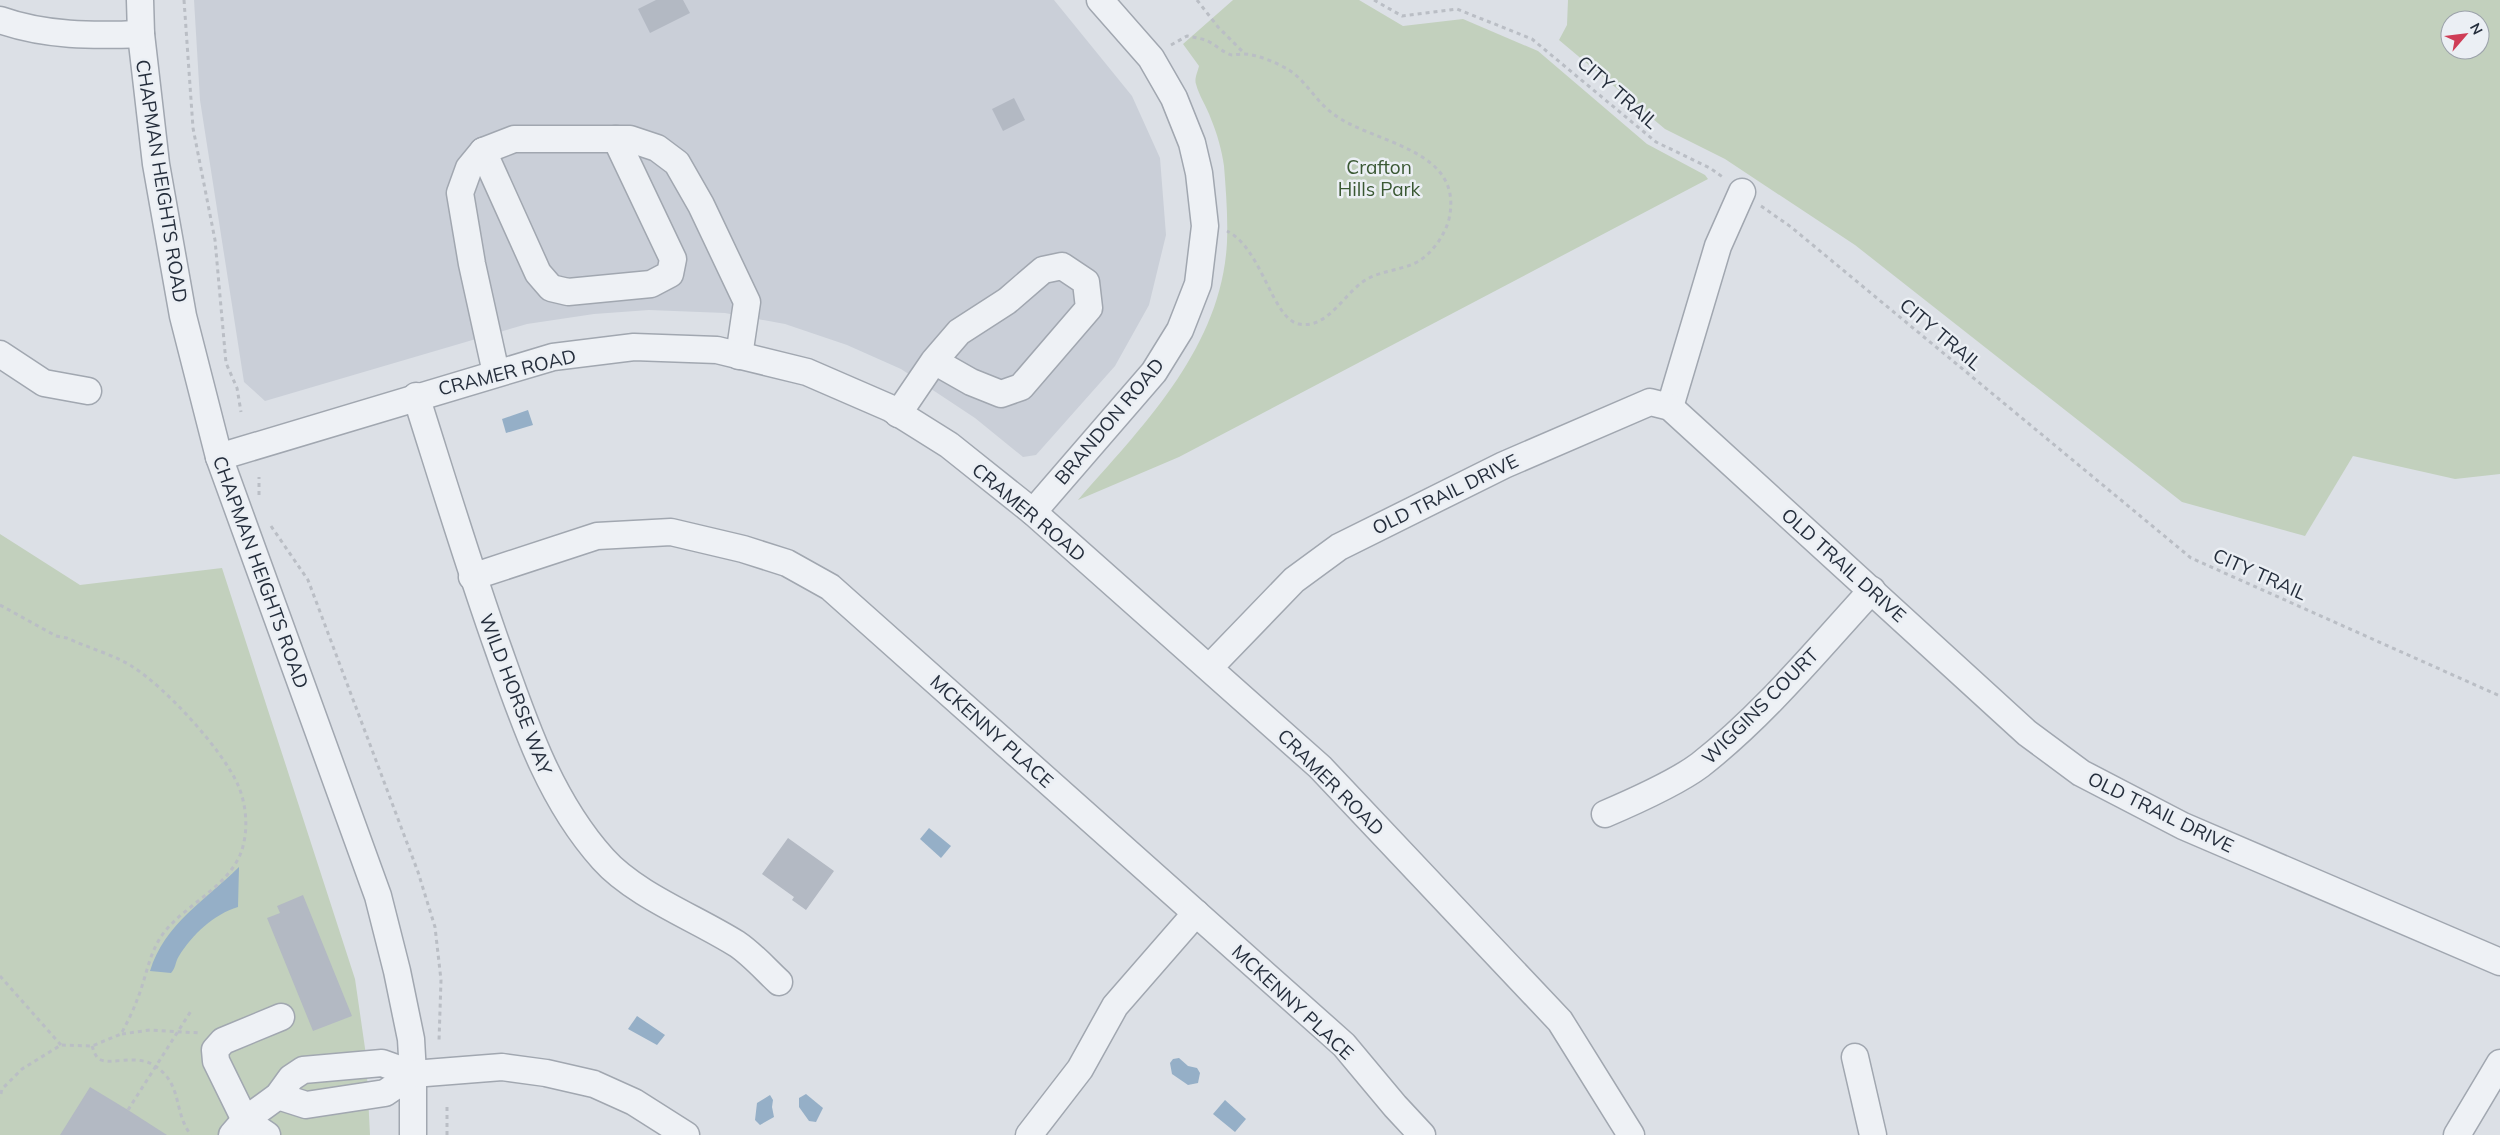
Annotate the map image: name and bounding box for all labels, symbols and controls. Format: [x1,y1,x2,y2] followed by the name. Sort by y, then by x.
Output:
[2440,10,2490,60] north arrow
[2466,20,2487,38] text: N
[1573,50,1664,134] street label: CITY TRAIL
[131,58,193,304] street label: CHAPMAN HEIGHTS ROAD
[1338,155,1420,201] park label: Crafton Hills Park
[1895,293,1987,376] street label: CITY TRAIL
[436,343,578,401] street label: CRAMER ROAD
[1049,353,1169,489] street label: BRANDON ROAD
[1368,448,1522,540] street label: OLD TRAIL DRIVE
[208,452,314,692] street label: CHAPMAN HEIGHTS ROAD
[967,457,1091,567] street label: CRAMER ROAD
[1777,503,1911,627] street label: OLD TRAIL DRIVE
[2210,543,2311,606] street label: CITY TRAIL
[474,610,558,778] street label: WILD HORSE WAY
[1697,642,1824,769] street label: WIGGINS COURT
[925,669,1059,793] street label: MCKENNY PLACE
[1273,724,1389,840] street label: CRAMER ROAD
[2084,766,2238,858] street label: OLD TRAIL DRIVE
[1227,939,1359,1065] street label: MCKENNY PLACE

